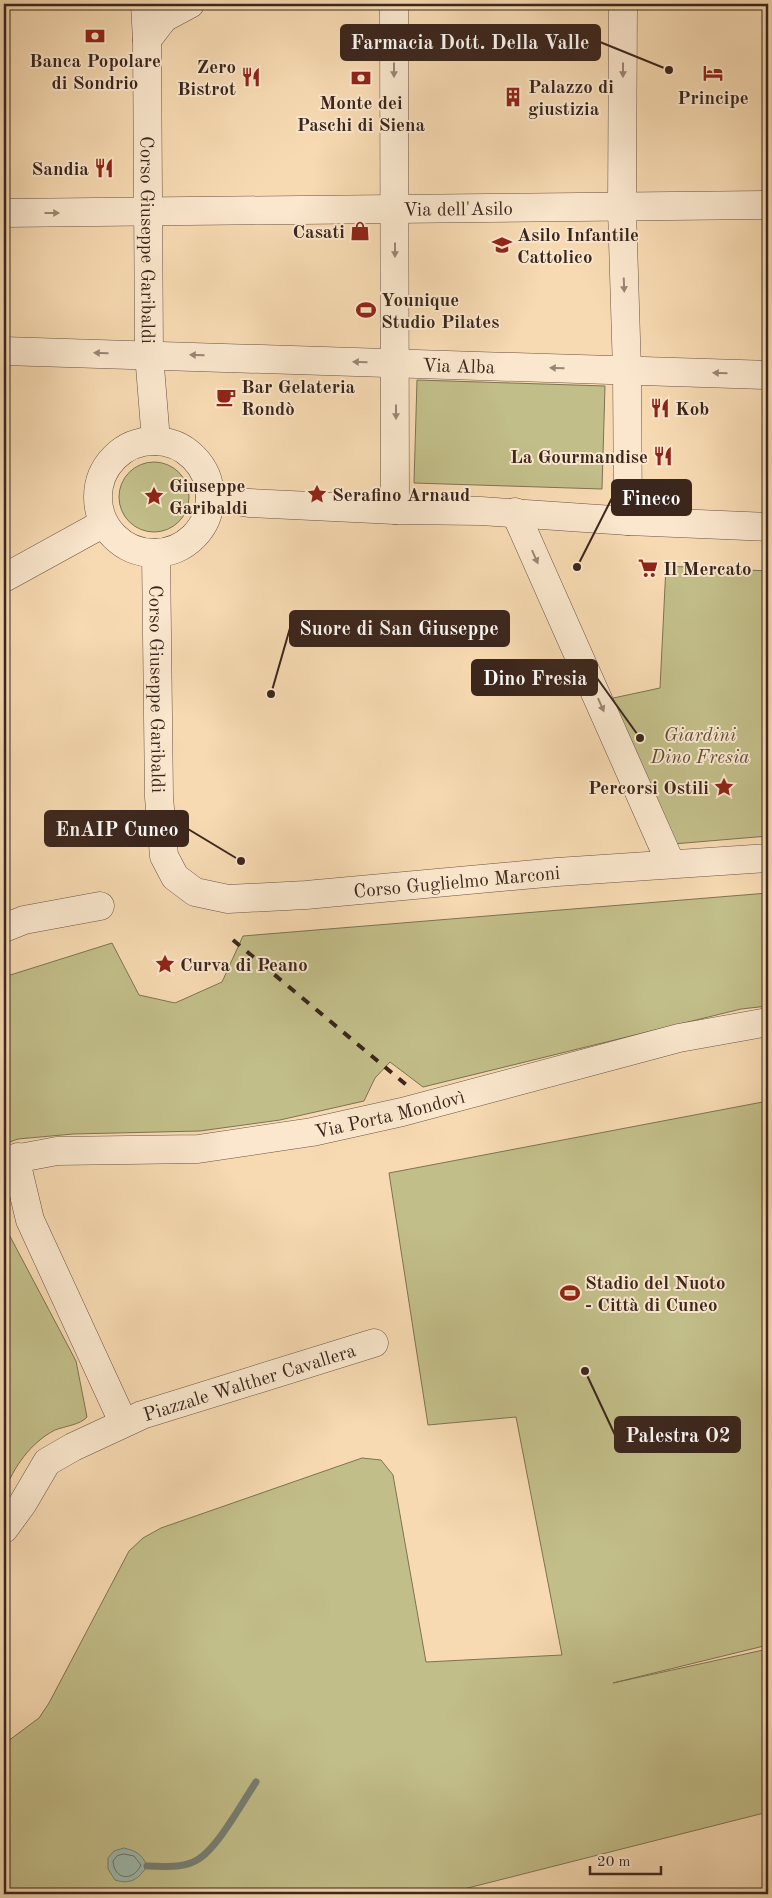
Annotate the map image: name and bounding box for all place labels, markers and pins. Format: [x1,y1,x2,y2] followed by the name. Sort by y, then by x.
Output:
[84,25,106,47] bank icon: Banca Popolare di Sondrio
[341,25,600,60] callout: Farmacia Dott. Della Valle
[29,53,161,94] place label: Banca Popolare di Sondrio
[177,59,236,100] place label: Zero Bistrot
[702,62,724,84] hotel icon: Principe
[240,66,262,88] restaurant icon: Zero Bistrot
[350,67,372,89] bank icon: Monte dei Paschi di Siena
[528,79,614,120] place label: Palazzo di giustizia
[502,86,524,108] building icon: Palazzo di giustizia
[677,90,749,109] place label: Principe
[297,95,426,136] place label: Monte dei Paschi di Siena
[93,157,115,179] restaurant icon: Sandia
[32,161,89,180] place label: Sandia
[349,220,371,242] shop icon: Casati
[292,224,345,243] place label: Casati
[517,227,639,268] place label: Asilo Infantile Cattolico
[491,234,513,256] school or university icon: Asilo Infantile Cattolico
[381,292,499,333] place label: Younique Studio Pilates
[355,299,377,321] sports icon: Younique Studio Pilates
[241,379,356,420] place label: Bar Gelateria Rondò
[215,386,237,408] cafe icon: Bar Gelateria Rondò
[649,397,671,419] restaurant icon: Kob
[675,401,709,420] place label: Kob
[652,445,674,467] restaurant icon: La Gourmandise
[510,449,648,468] place label: La Gourmandise
[169,478,248,519] place label: Giuseppe Garibaldi
[612,480,691,515] callout: Fineco
[306,483,328,505] place icon: Serafino Arnaud
[143,485,165,507] place icon: Giuseppe Garibaldi
[332,487,470,506] place label: Serafino Arnaud
[637,557,659,579] supermarket icon: Il Mercato
[663,561,752,580] place label: Il Mercato
[290,611,509,646] callout: Suore di San Giuseppe
[472,660,597,695] callout: Dino Fresia
[713,776,735,798] place icon: Percorsi Ostili
[588,780,709,799] place label: Percorsi Ostili
[45,811,188,846] callout: EnAIP Cuneo
[154,953,176,975] place icon: Curva di Peano
[180,957,308,976] place label: Curva di Peano
[585,1275,726,1316] place label: Stadio del Nuoto - Città di Cuneo
[559,1282,581,1304] sports icon: Stadio del Nuoto - Città di Cuneo
[615,1417,740,1452] callout: Palestra O2

